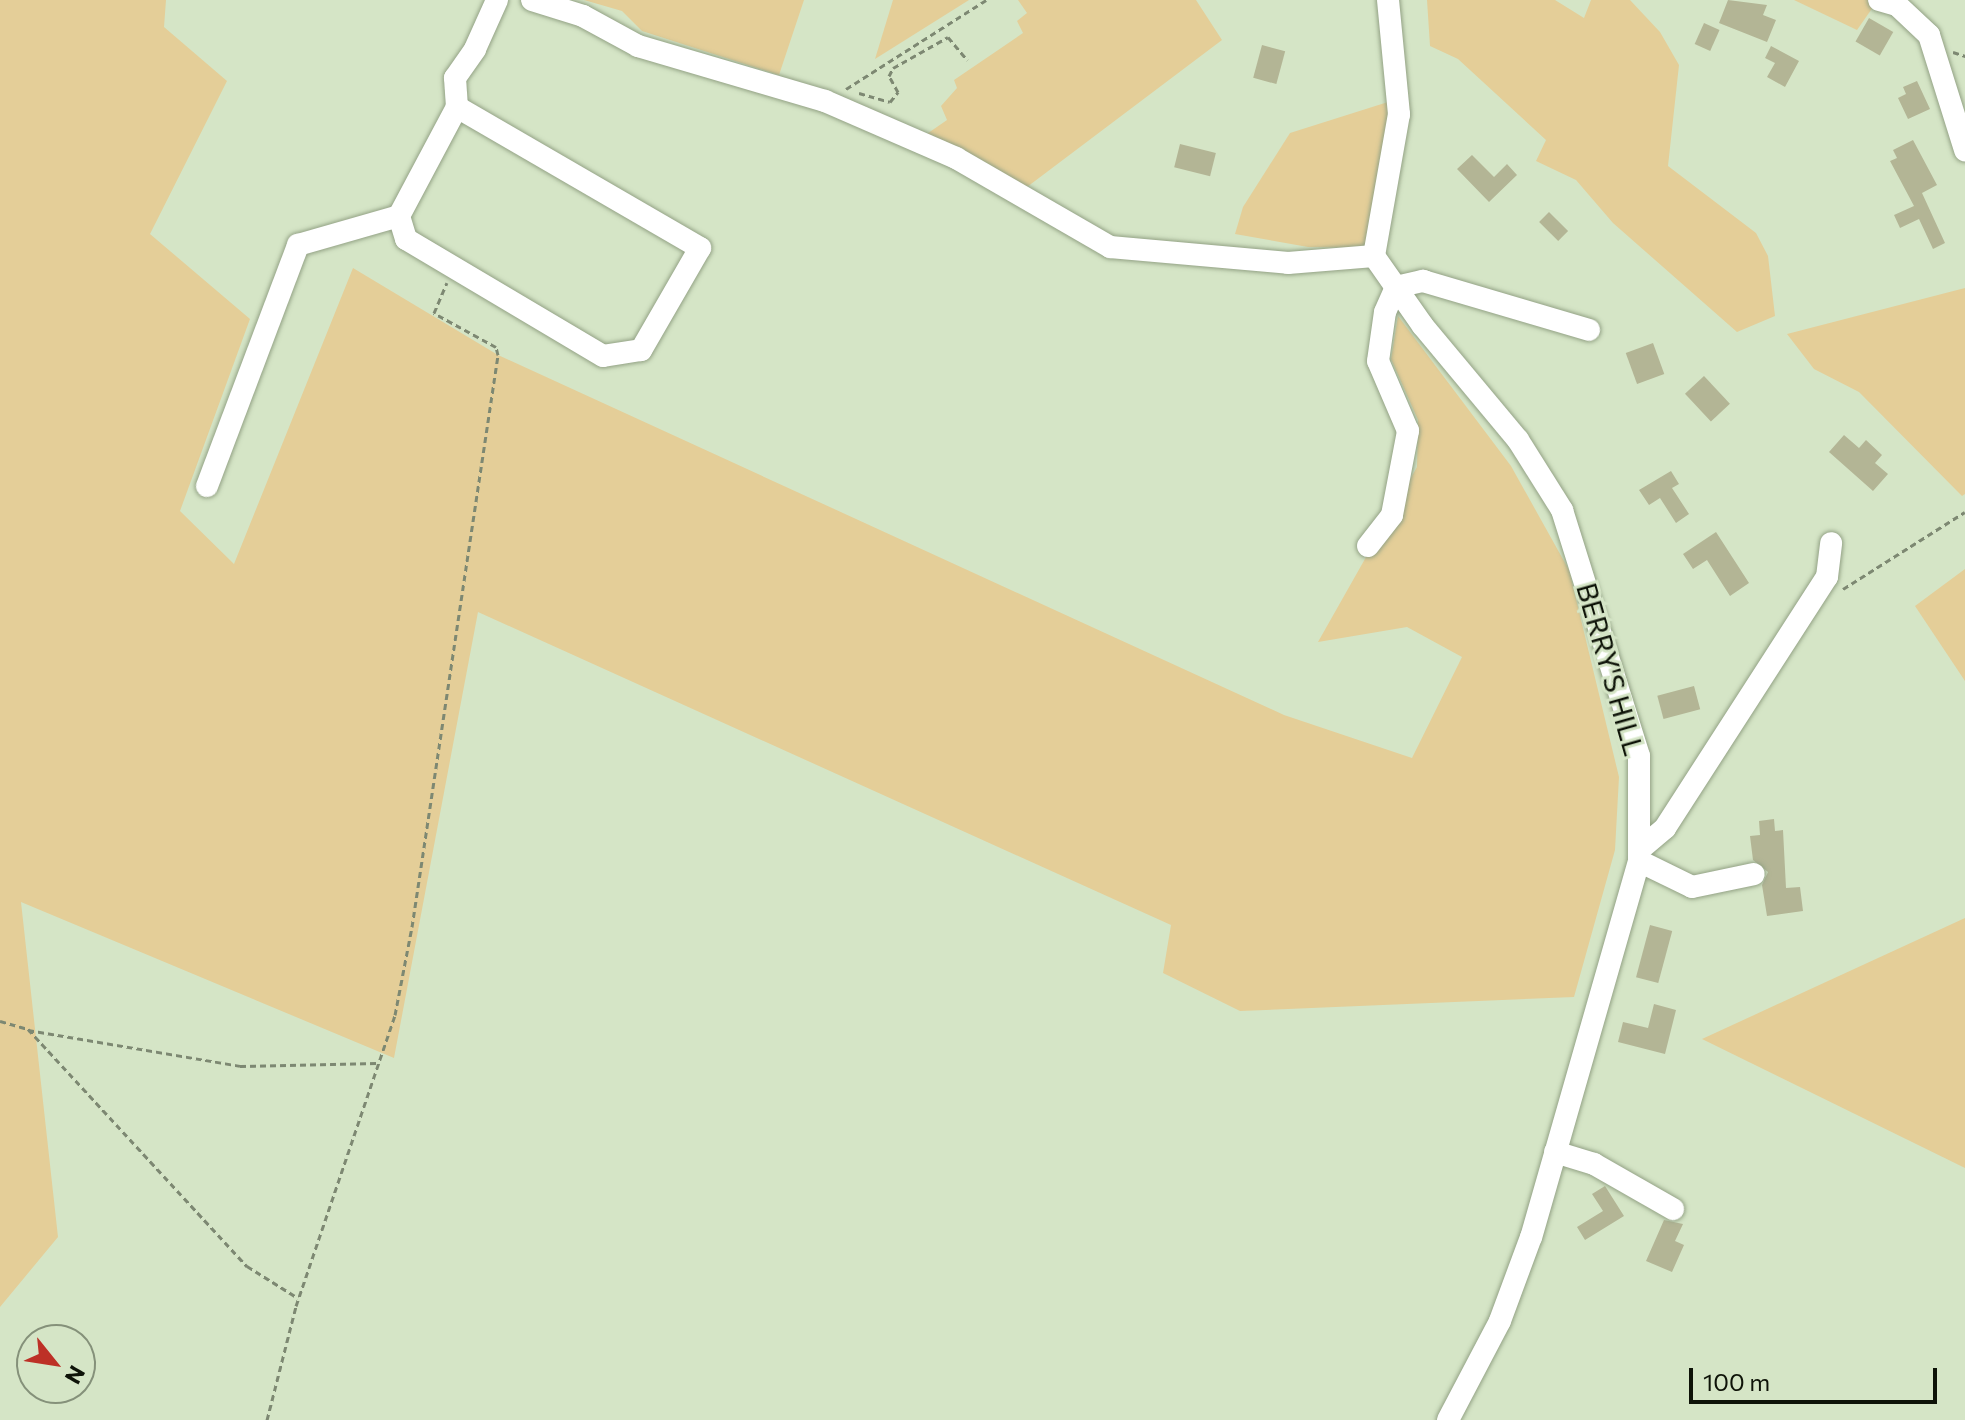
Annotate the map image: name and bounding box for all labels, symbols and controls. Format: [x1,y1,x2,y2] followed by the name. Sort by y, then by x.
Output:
[1570,579,1652,759] street label: BERRY'S HILL
[16,1324,96,1404] north arrow
[1693,1352,1941,1402] scale bar
[60,1361,91,1389] text: N
[1703,1367,1770,1396] text: 100 m

